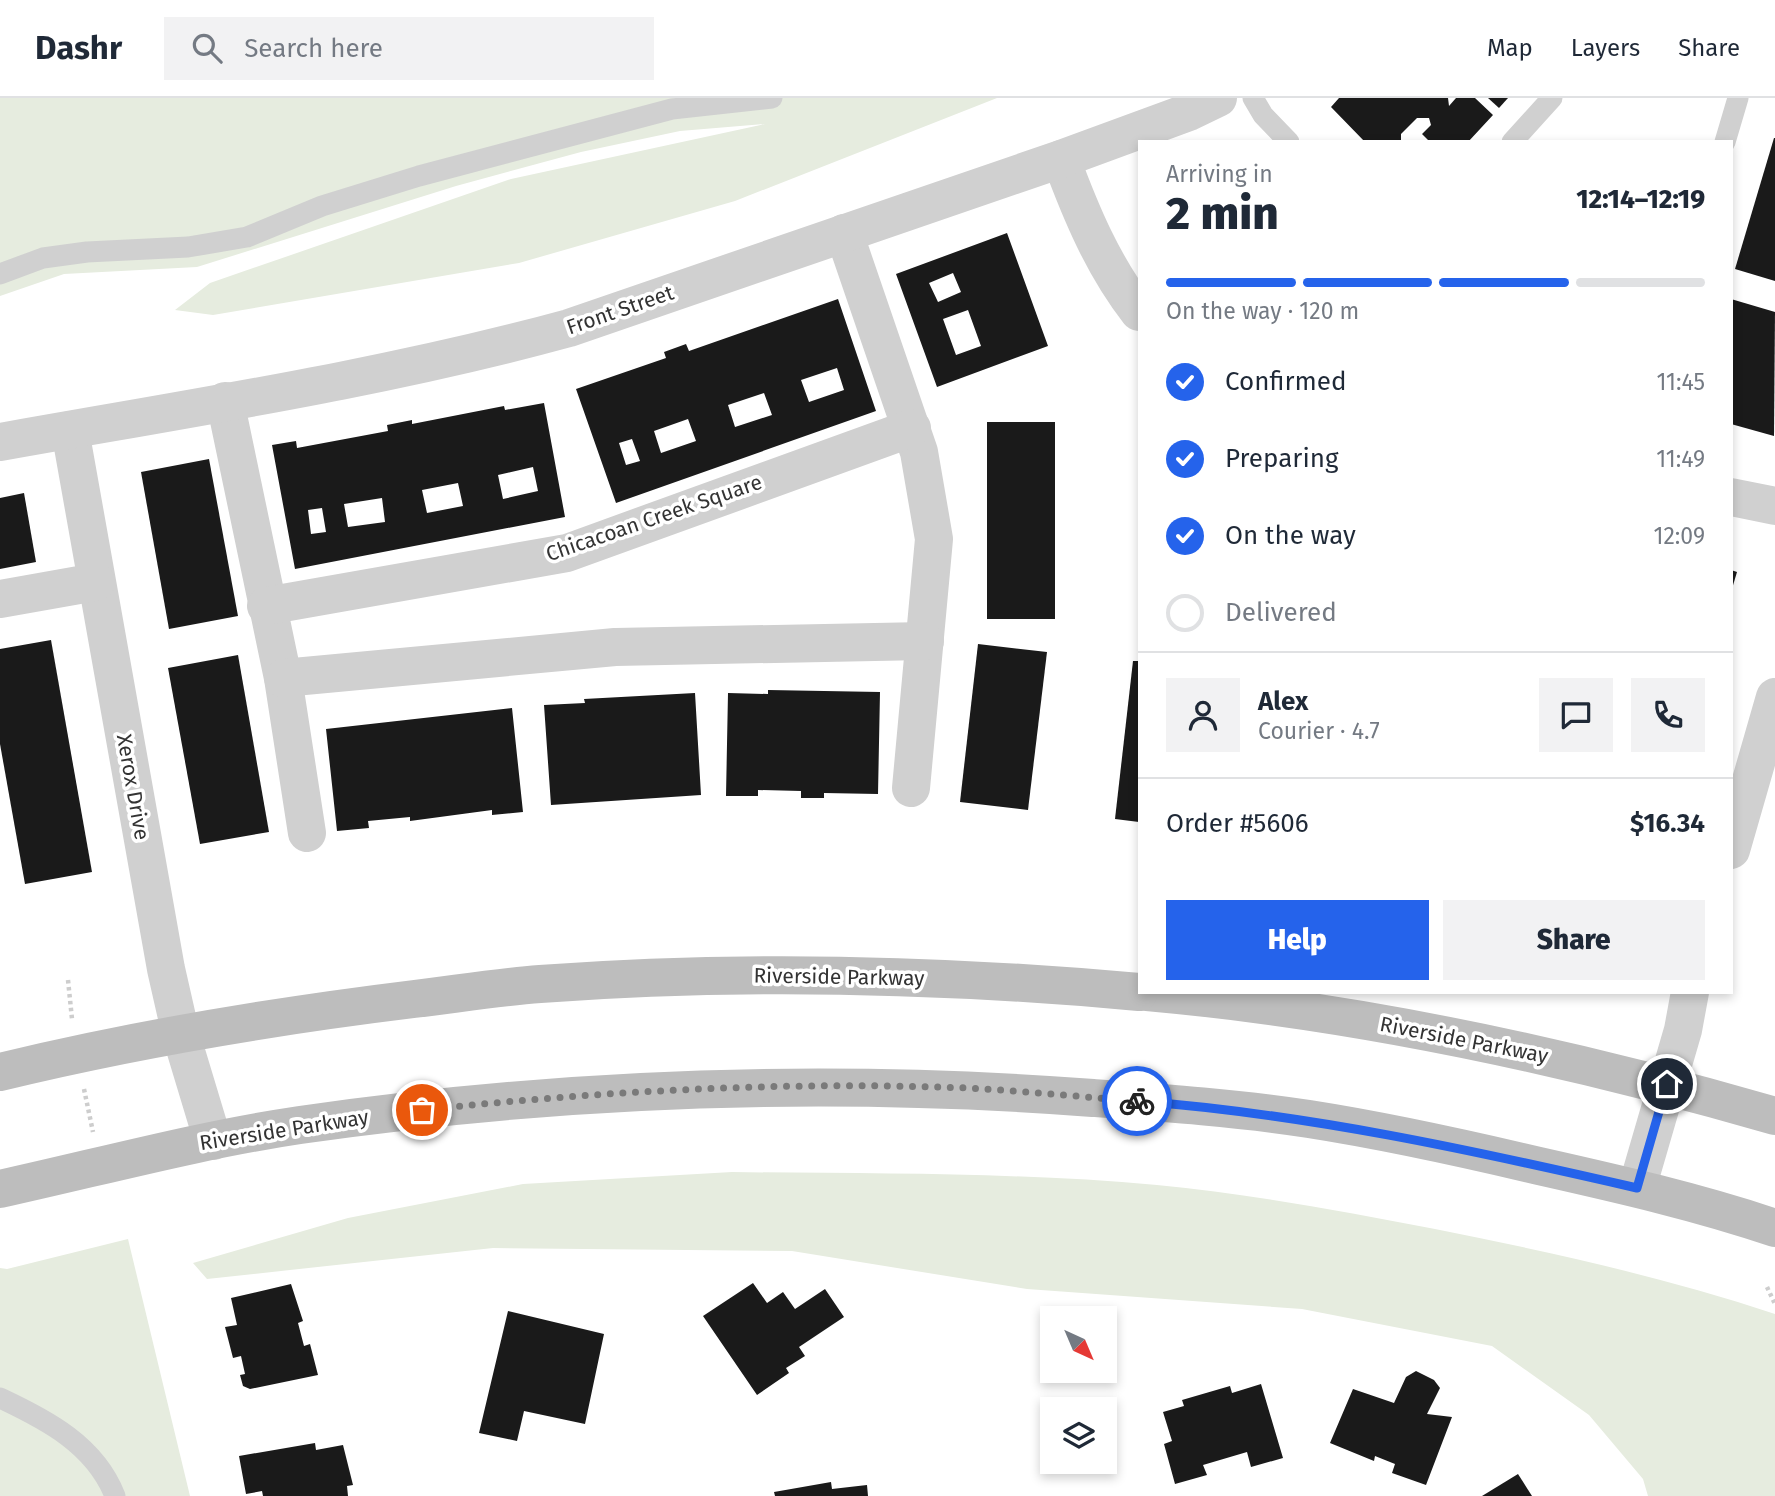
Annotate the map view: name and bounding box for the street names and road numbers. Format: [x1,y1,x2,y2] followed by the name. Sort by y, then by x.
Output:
[563,279,677,340] street label: Front Street
[543,469,765,567] street label: Chicacoan Creek Square
[111,732,155,842] street label: Xerox Drive
[753,963,925,992] street label: Riverside Parkway
[1378,1011,1551,1069] street label: Riverside Parkway
[198,1104,371,1156] street label: Riverside Parkway

